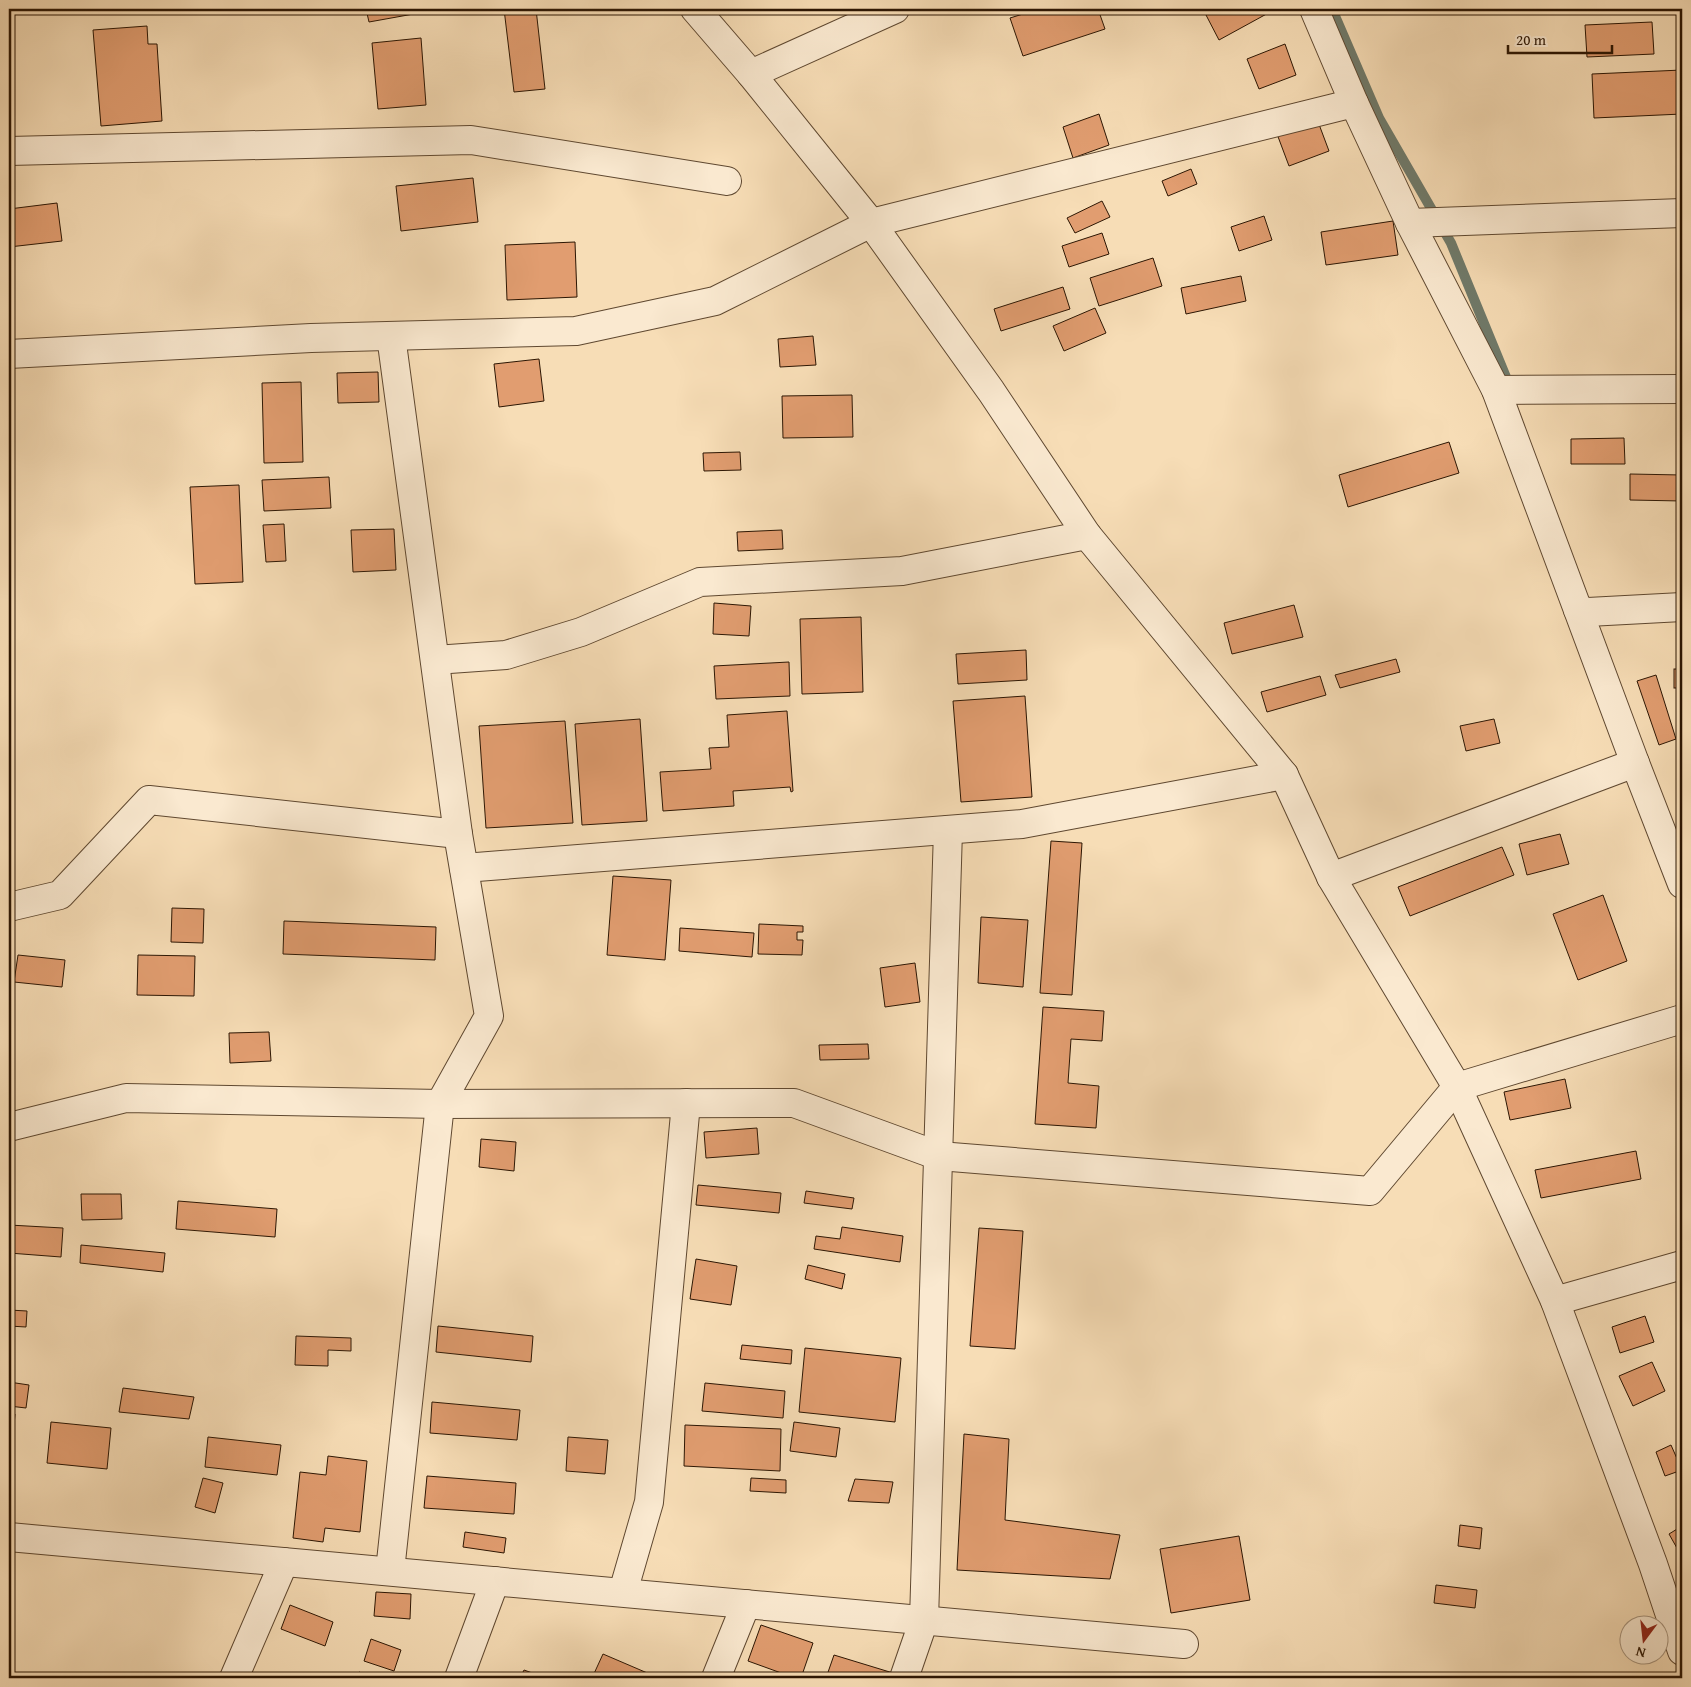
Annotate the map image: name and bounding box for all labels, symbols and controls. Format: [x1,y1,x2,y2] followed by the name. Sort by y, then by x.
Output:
[1508,22,1612,54] scale bar
[1516,29,1547,50] text: 20 m
[1618,1614,1668,1664] north arrow
[1633,1642,1648,1663] text: N

